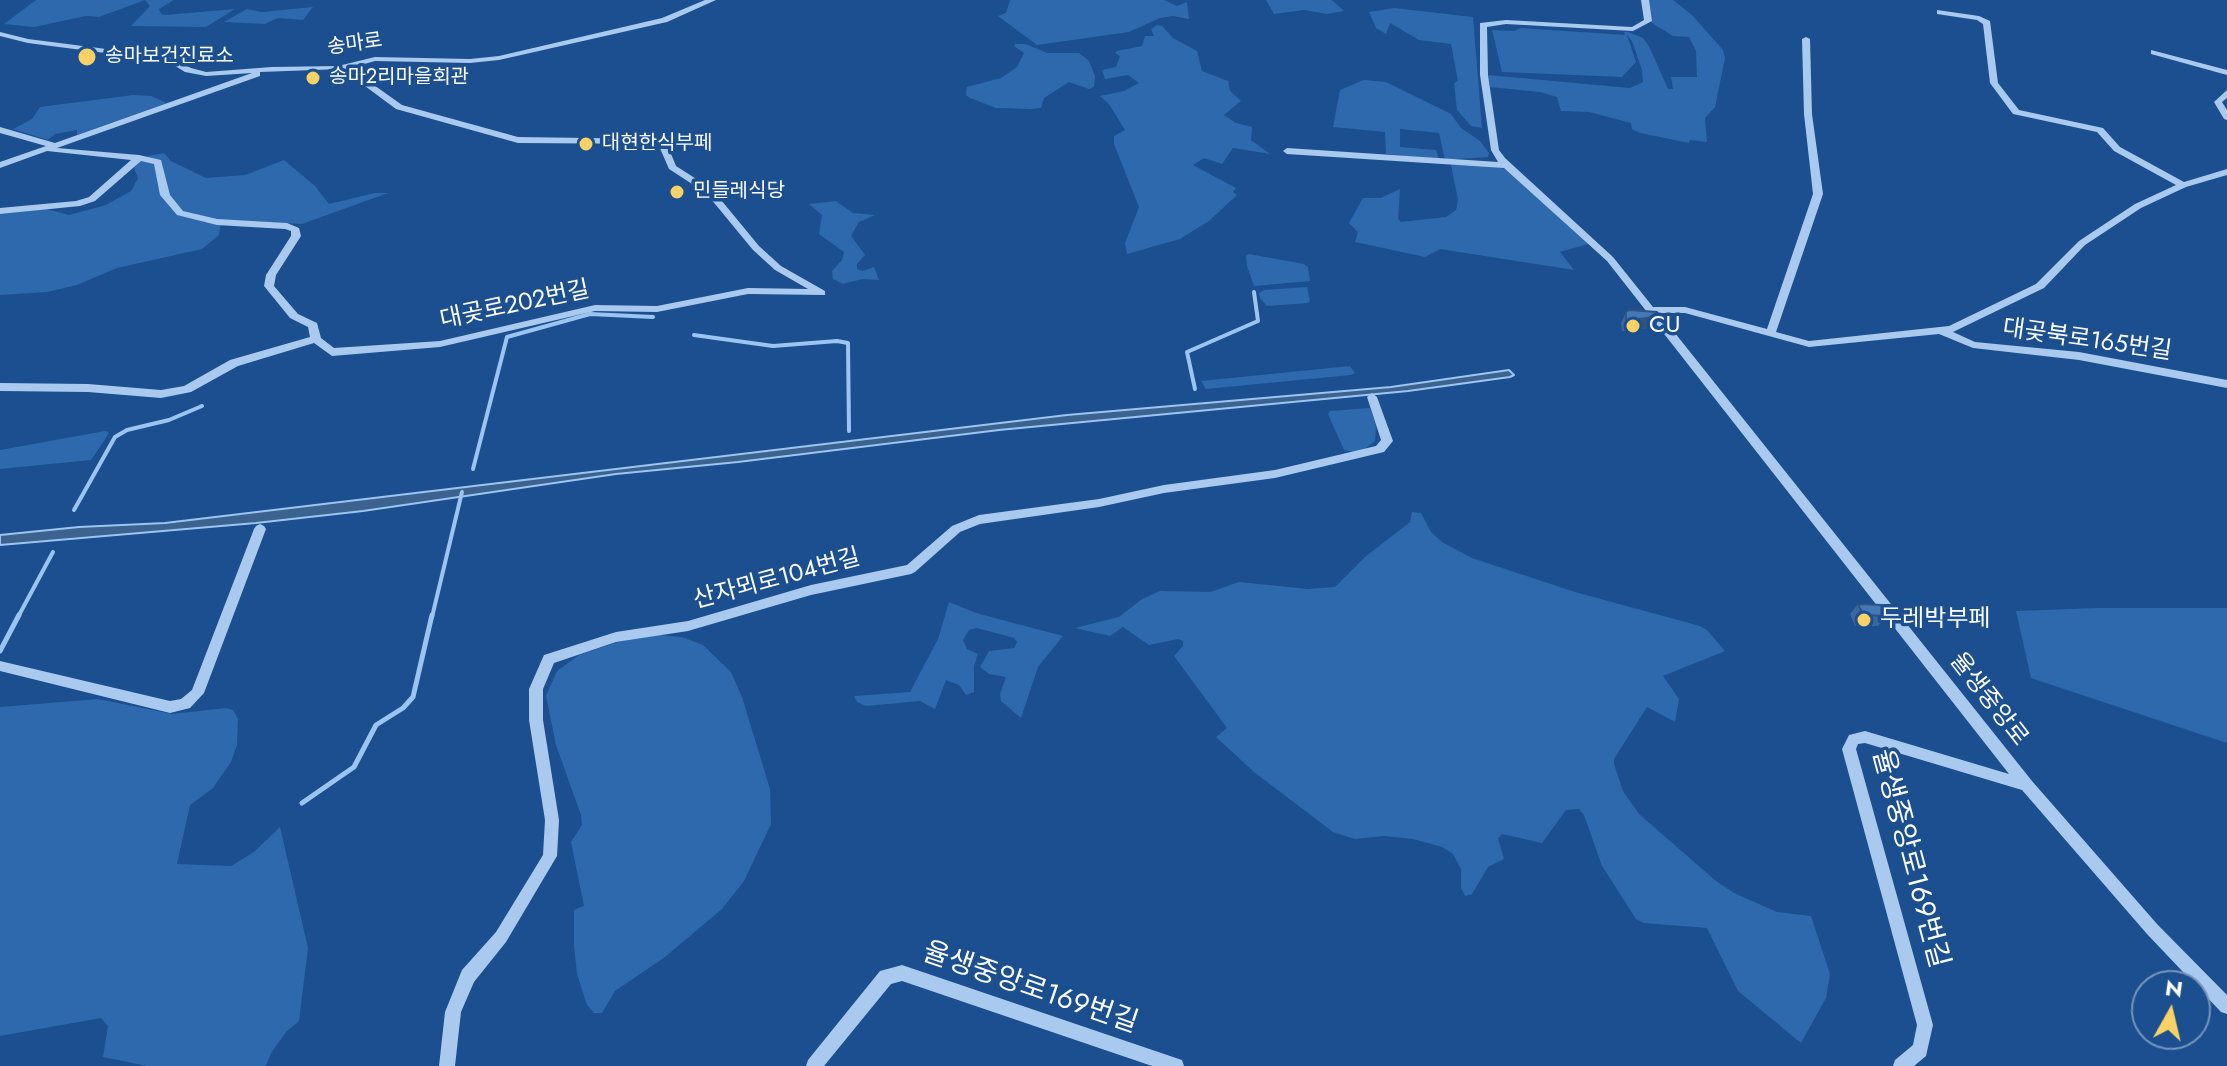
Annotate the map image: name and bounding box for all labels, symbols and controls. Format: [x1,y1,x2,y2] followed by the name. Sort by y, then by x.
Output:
[326,29,384,61] street label: 송마로
[105,45,234,69] place label: 송마보건진료소
[76,46,98,68] marker: 송마보건진료소
[329,66,469,90] place label: 송마2리마을회관
[304,69,322,87] marker: 송마2리마을회관
[602,132,712,156] place label: 대현한식부페
[577,135,595,153] marker: 대현한식부페
[693,180,785,204] place label: 민들레식당
[668,183,686,201] marker: 민들레식당
[438,276,592,336] street label: 대곶로202번길
[1649,312,1680,340] place label: CU
[2001,315,2173,367] street label: 대곶북로165번길
[1624,317,1642,335] marker: CU
[690,544,864,616] street label: 산자뫼로104번길
[1880,606,1990,634] place label: 두레박부페
[1855,611,1873,629] marker: 두레박부페
[1943,648,2033,752] street label: 율생중앙로
[1864,746,1954,972] street label: 율생중앙로169번길
[918,936,1142,1042] street label: 율생중앙로169번길
[2131,970,2211,1050] north arrow
[2163,971,2185,1005] text: N

